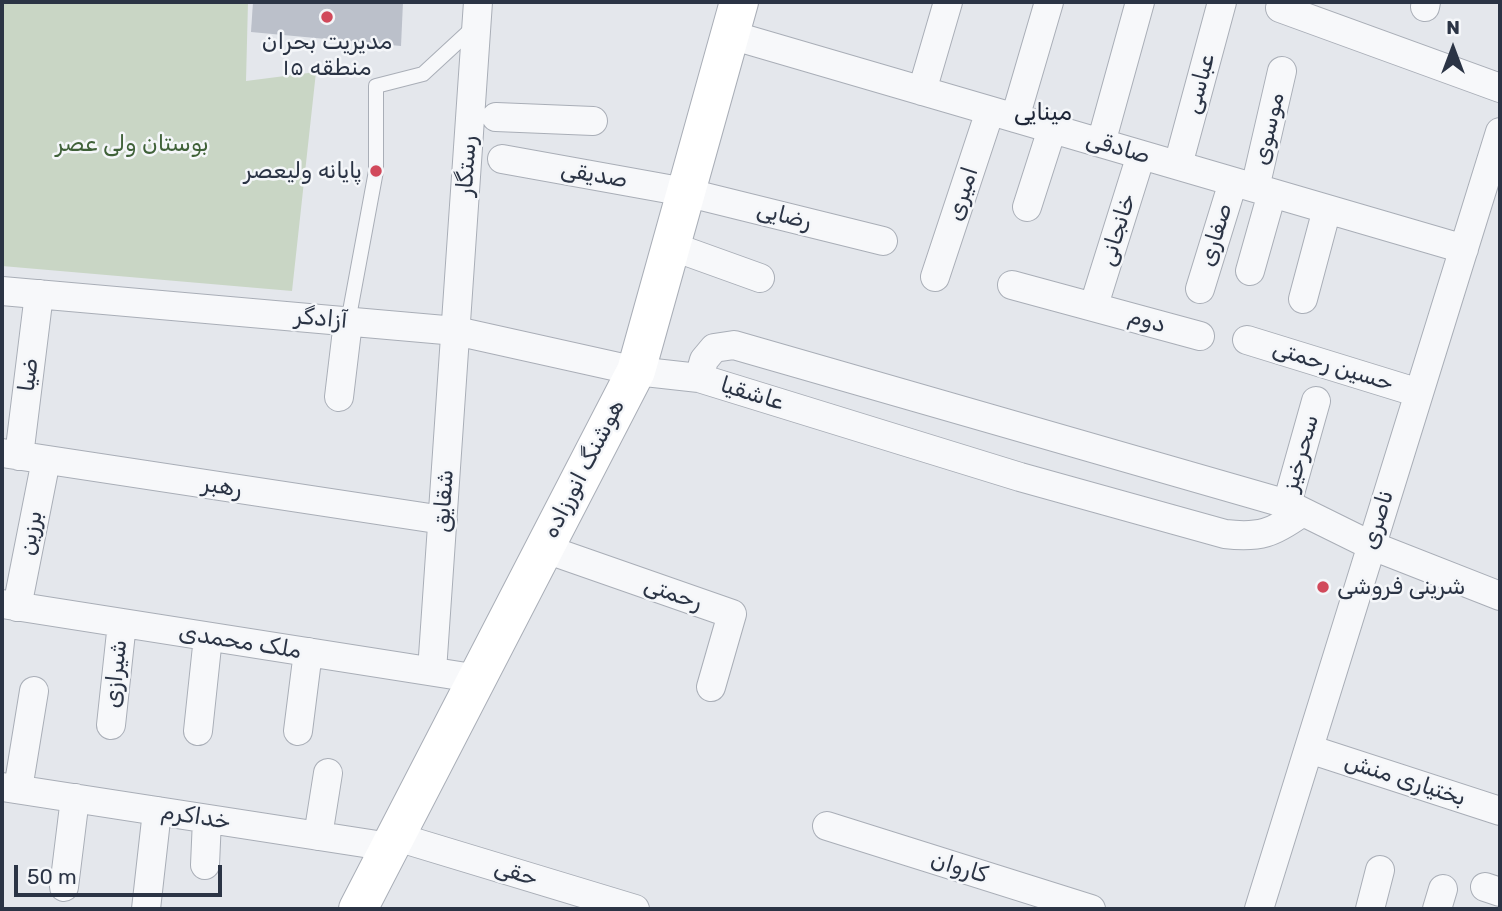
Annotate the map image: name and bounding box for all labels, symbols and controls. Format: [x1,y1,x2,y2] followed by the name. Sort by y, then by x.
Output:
[319,9,335,25] marker: مدیریت بحران منطقه ۱۵
[1418,14,1488,84] north arrow
[1446,16,1460,39] text: N
[262,28,392,82] place label: مدیریت بحران منطقه ۱۵
[1179,51,1221,117] street label: عباسی
[1247,90,1291,168] street label: موسوی
[1014,99,1072,127] district label: مینایی
[1083,126,1153,170] street label: صادقی
[55,130,209,158] park label: بوستان ولی عصر
[451,135,483,197] street label: رستگار
[559,156,629,194] street label: صدیقی
[244,157,362,185] place label: پایانه ولیعصر
[368,163,384,179] marker: پایانه ولیعصر
[941,164,985,224] street label: امیری
[1094,190,1142,270] street label: خانجانی
[754,196,814,236] street label: رضایی
[1193,200,1239,270] street label: صفاری
[293,303,349,335] street label: آزادگر
[1125,303,1169,339] street label: دوم
[1269,335,1397,397] street label: حسین رحمتی
[13,357,45,393] street label: ضیا
[717,371,787,417] street label: عاشقیا
[537,395,631,543] street label: هوشنگ انورزاده
[1277,412,1325,494] street label: سحرخیز
[428,468,460,534] street label: شقایق
[200,470,244,504] street label: رهبر
[1356,487,1400,553] street label: ناصری
[13,508,49,558] street label: برزین
[640,571,706,617] street label: رحمتی
[1337,573,1466,601] place label: شرینی فروشی
[1315,579,1331,595] marker: شرینی فروشی
[177,619,303,665] street label: ملک محمدی
[99,638,133,710] street label: شیرازی
[1341,747,1469,813] street label: بختیاری منش
[159,798,233,836] street label: خداکرم
[927,846,991,890] street label: کاروان
[18,852,226,896] scale bar
[491,853,541,893] street label: حقی
[27,864,77,889] text: 50 m

